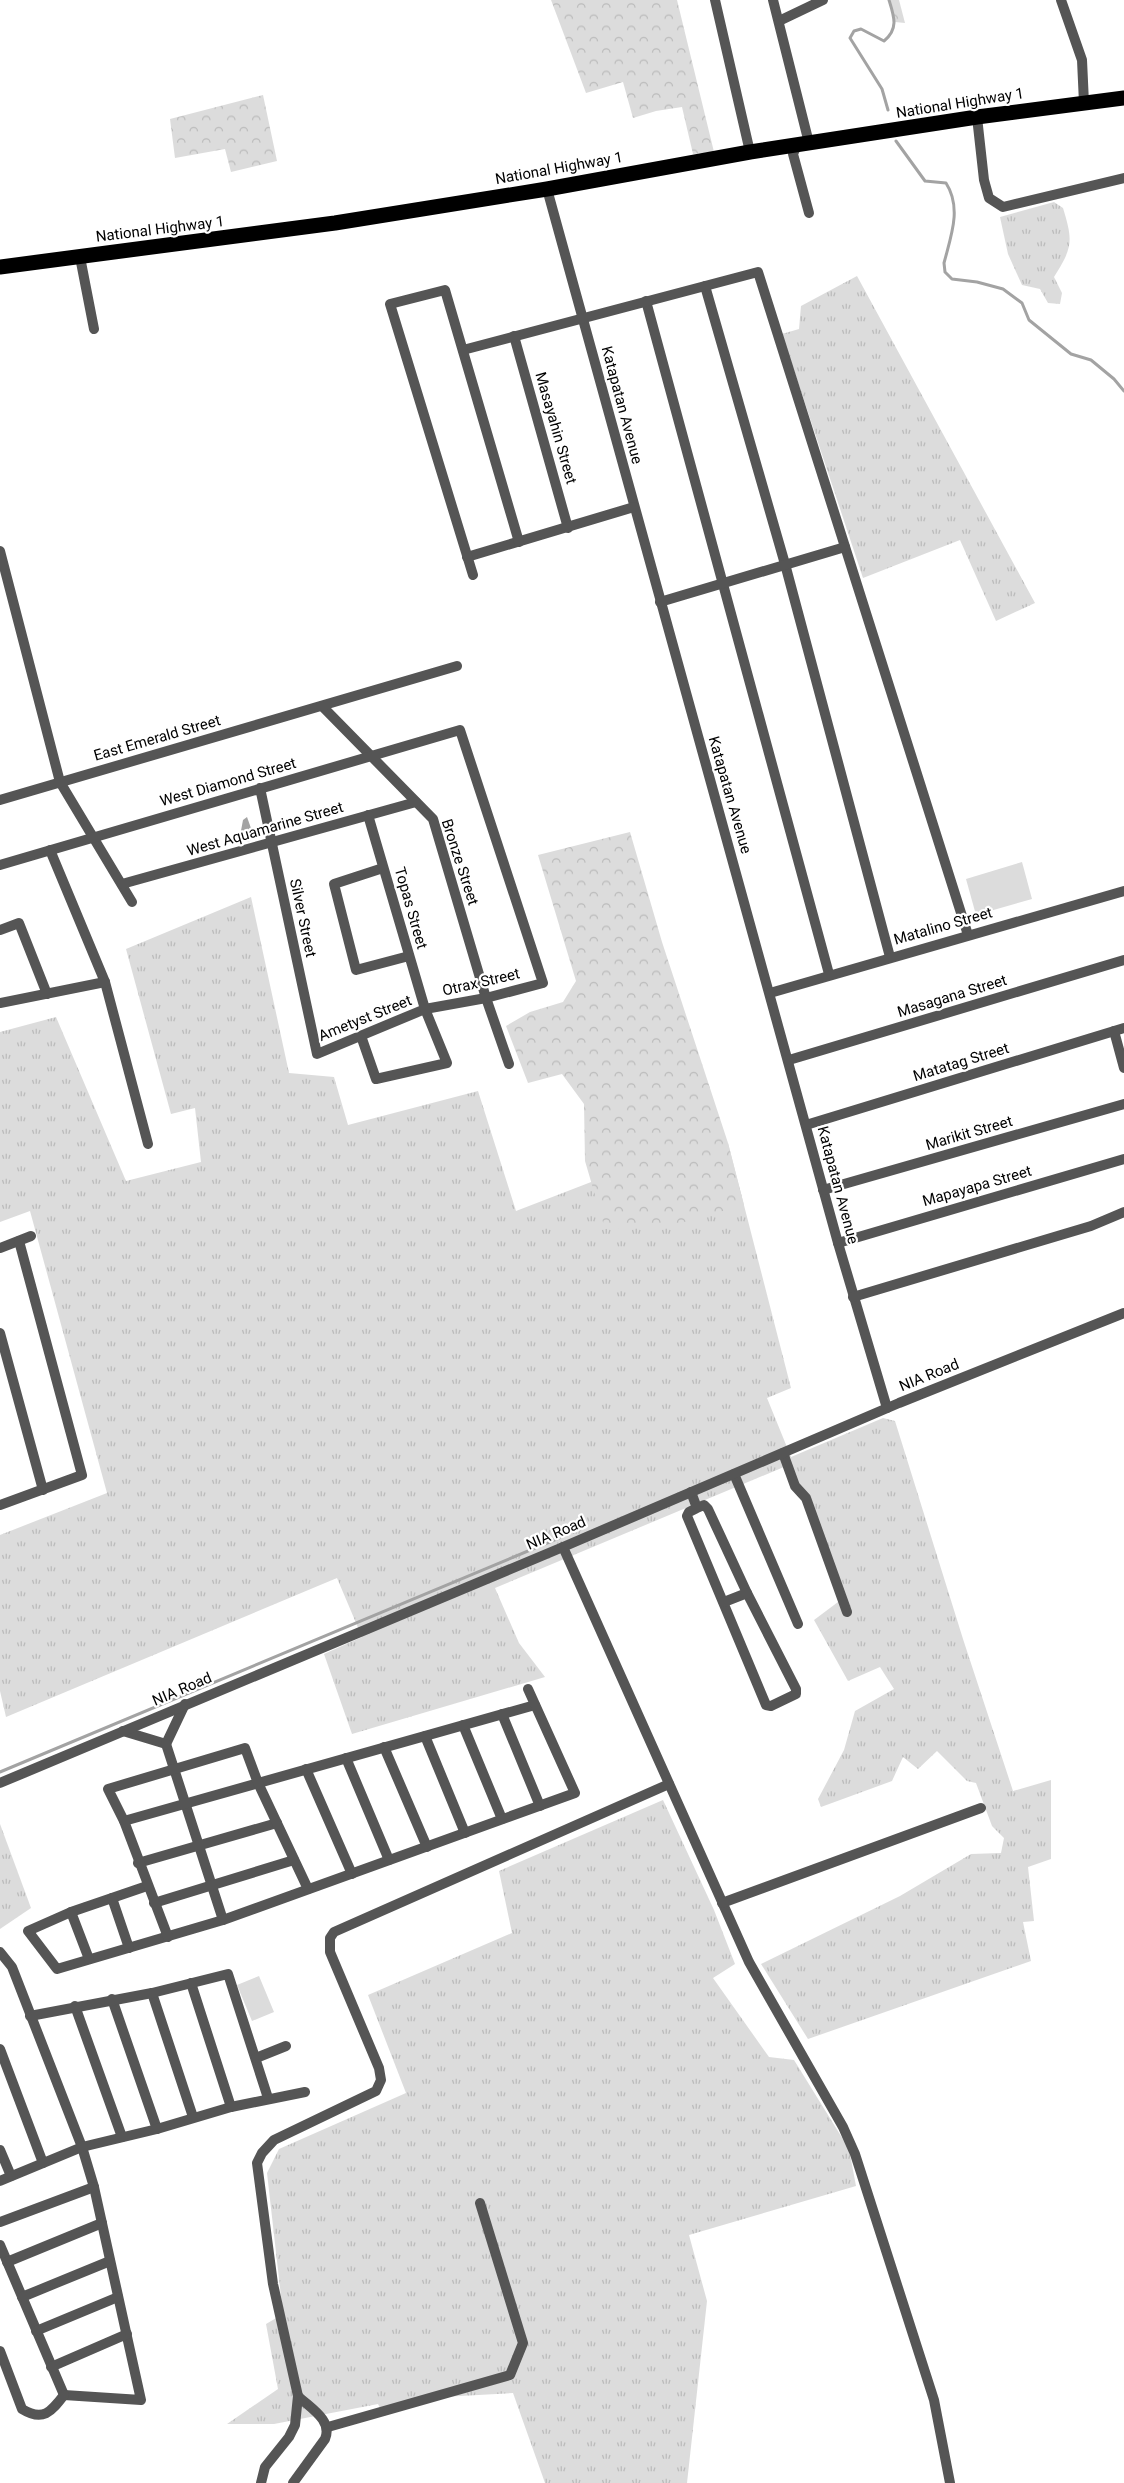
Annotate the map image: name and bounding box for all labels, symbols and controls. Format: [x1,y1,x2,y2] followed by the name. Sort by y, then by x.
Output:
[895,84,1025,122] street label: National Highway 1
[494,148,624,188] street label: National Highway 1
[95,212,225,246] street label: National Highway 1
[598,344,646,466] street label: Katapatan Avenue
[531,370,581,486] street label: Masayahin Street
[92,711,223,765] street label: East Emerald Street
[705,734,755,856] street label: Katapatan Avenue
[158,754,298,810] street label: West Diamond Street
[185,798,345,860] street label: West Aquamarine Street
[438,817,482,908] street label: Bronze Street
[391,865,431,951] street label: Topas Street
[286,877,320,959] street label: Silver Street
[892,903,994,949] street label: Matalino Street
[441,964,522,1000] street label: Otrax Street
[895,971,1009,1021] street label: Masagana Street
[316,991,414,1045] street label: Ametyst Street
[911,1039,1011,1085] street label: Matatag Street
[924,1112,1015,1154] street label: Marikit Street
[814,1124,862,1246] street label: Katapatan Avenue
[920,1162,1034,1210] street label: Mapayapa Street
[896,1355,962,1395] street label: NIA Road
[524,1512,588,1554] street label: NIA Road
[150,1668,214,1710] street label: NIA Road

